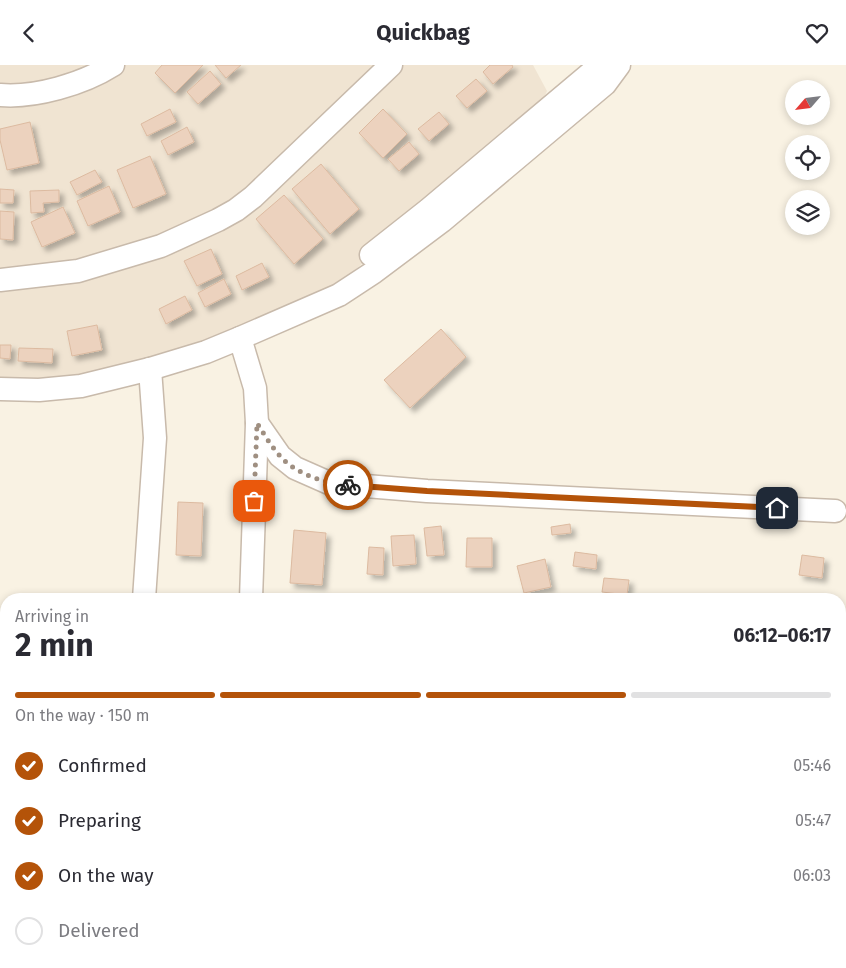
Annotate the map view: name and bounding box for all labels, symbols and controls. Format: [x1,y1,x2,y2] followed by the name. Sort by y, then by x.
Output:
[15,19,43,47] icon: back
[376,19,470,46] text: Quickbag
[803,19,831,47] icon: heart
[785,80,830,125] north arrow
[785,80,830,235] map controls
[785,135,830,180] button: locate
[785,190,830,235] button: layers
[323,460,373,510] courier
[334,471,362,499] icon: bike
[233,480,275,522] pin
[240,487,268,515] icon: bag
[756,487,798,529] pin
[763,494,791,522] icon: home
[15,607,89,626] text: Arriving in
[733,624,831,647] text: 06:12–06:17
[15,626,94,664] text: 2 min
[15,706,150,725] text: On the way · 150 m
[15,752,43,780] icon: check
[58,754,147,777] text: Confirmed
[793,756,831,775] text: 05:46
[15,807,43,835] icon: check
[58,809,141,832] text: Preparing
[795,811,831,830] text: 05:47
[15,862,43,890] icon: check
[58,864,154,887] text: On the way
[793,866,831,885] text: 06:03
[58,919,140,942] text: Delivered

